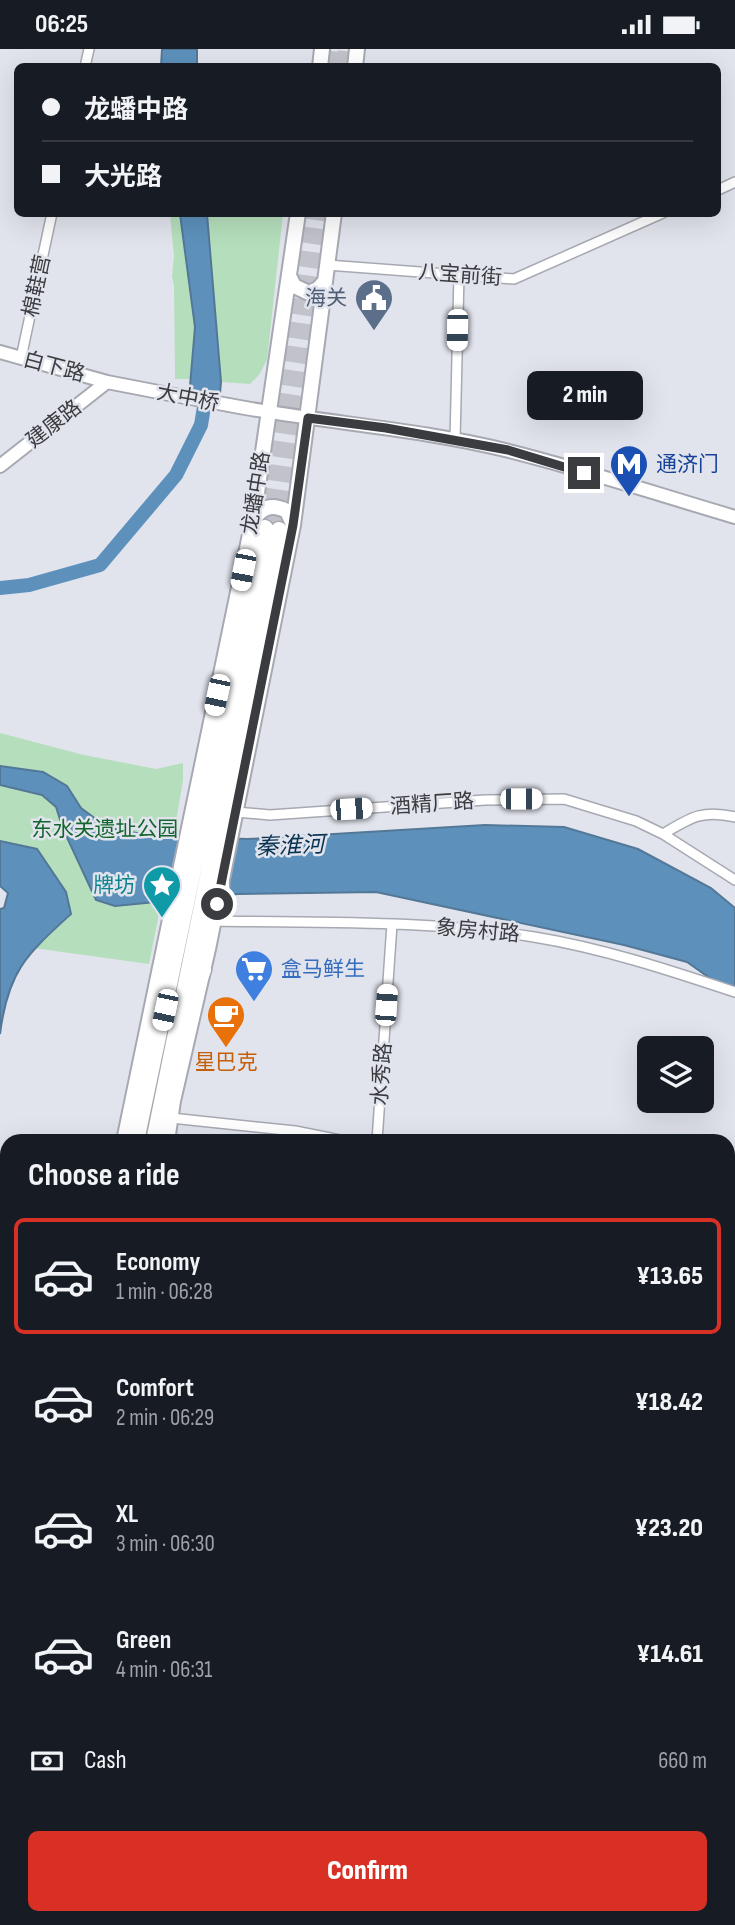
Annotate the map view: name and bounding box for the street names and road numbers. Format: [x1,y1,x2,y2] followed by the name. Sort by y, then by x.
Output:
[18,253,56,319] street label: 棉鞋营
[417,260,503,290] street label: 八宝前街
[20,347,88,387] street label: 白下路
[155,380,221,416] street label: 大中桥
[21,395,87,453] street label: 建康路
[237,450,275,536] street label: 龙蟠中路
[389,789,475,819] street label: 酒精厂路
[435,915,521,947] street label: 象房村路
[367,1042,397,1106] street label: 水秀路

